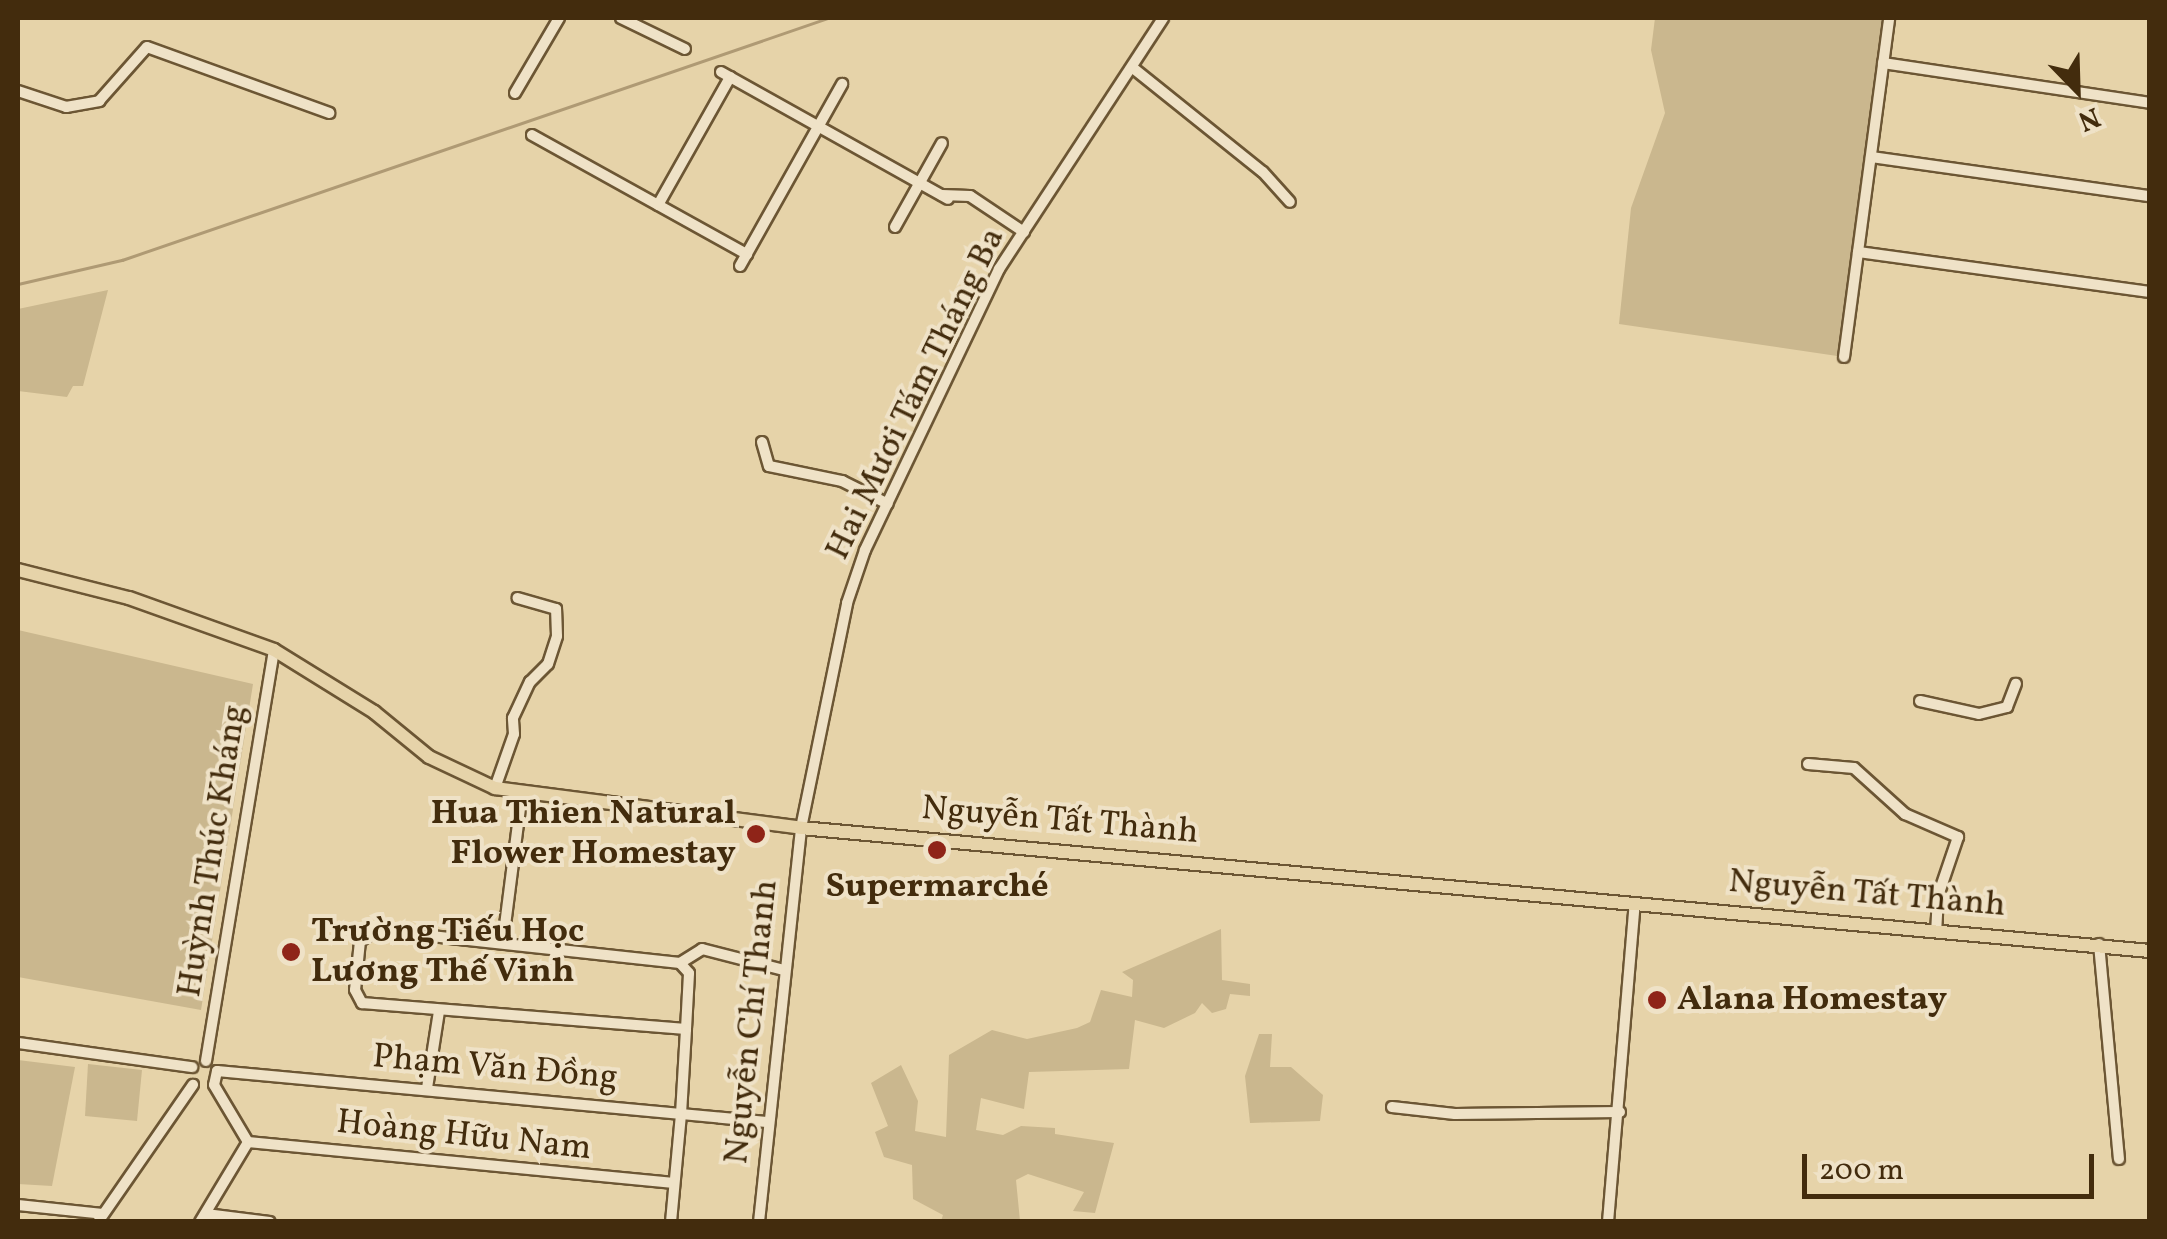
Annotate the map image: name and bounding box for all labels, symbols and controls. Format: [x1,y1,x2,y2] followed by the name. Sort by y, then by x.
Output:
[2027,40,2127,140] north arrow
[2072,96,2106,140] text: N
[817,220,1015,568] street label: Hai Mươi Tám Tháng Ba
[169,701,257,1001] street label: Huỳnh Thúc Kháng
[919,788,1201,854] street label: Nguyễn Tất Thành
[430,793,736,875] place label: Hua Thien Natural Flower Homestay
[745,823,767,845] marker: Hua Thien Natural Flower Homestay
[926,839,948,861] marker: Supermarché
[1726,861,2008,927] street label: Nguyễn Tất Thành
[825,866,1049,908] place label: Supermarché
[716,877,788,1167] street label: Nguyễn Chí Thanh
[311,911,585,993] place label: Trường Tiếu Học Lương Thế Vinh
[280,941,302,963] marker: Trường Tiếu Học Lương Thế Vinh
[1677,979,1947,1021] place label: Alana Homestay
[1646,989,1668,1011] marker: Alana Homestay
[370,1036,620,1100] street label: Phạm Văn Đồng
[334,1102,594,1170] street label: Hoàng Hữu Nam
[1807,1134,2100,1196] scale bar
[1819,1150,1904,1192] text: 200 m

